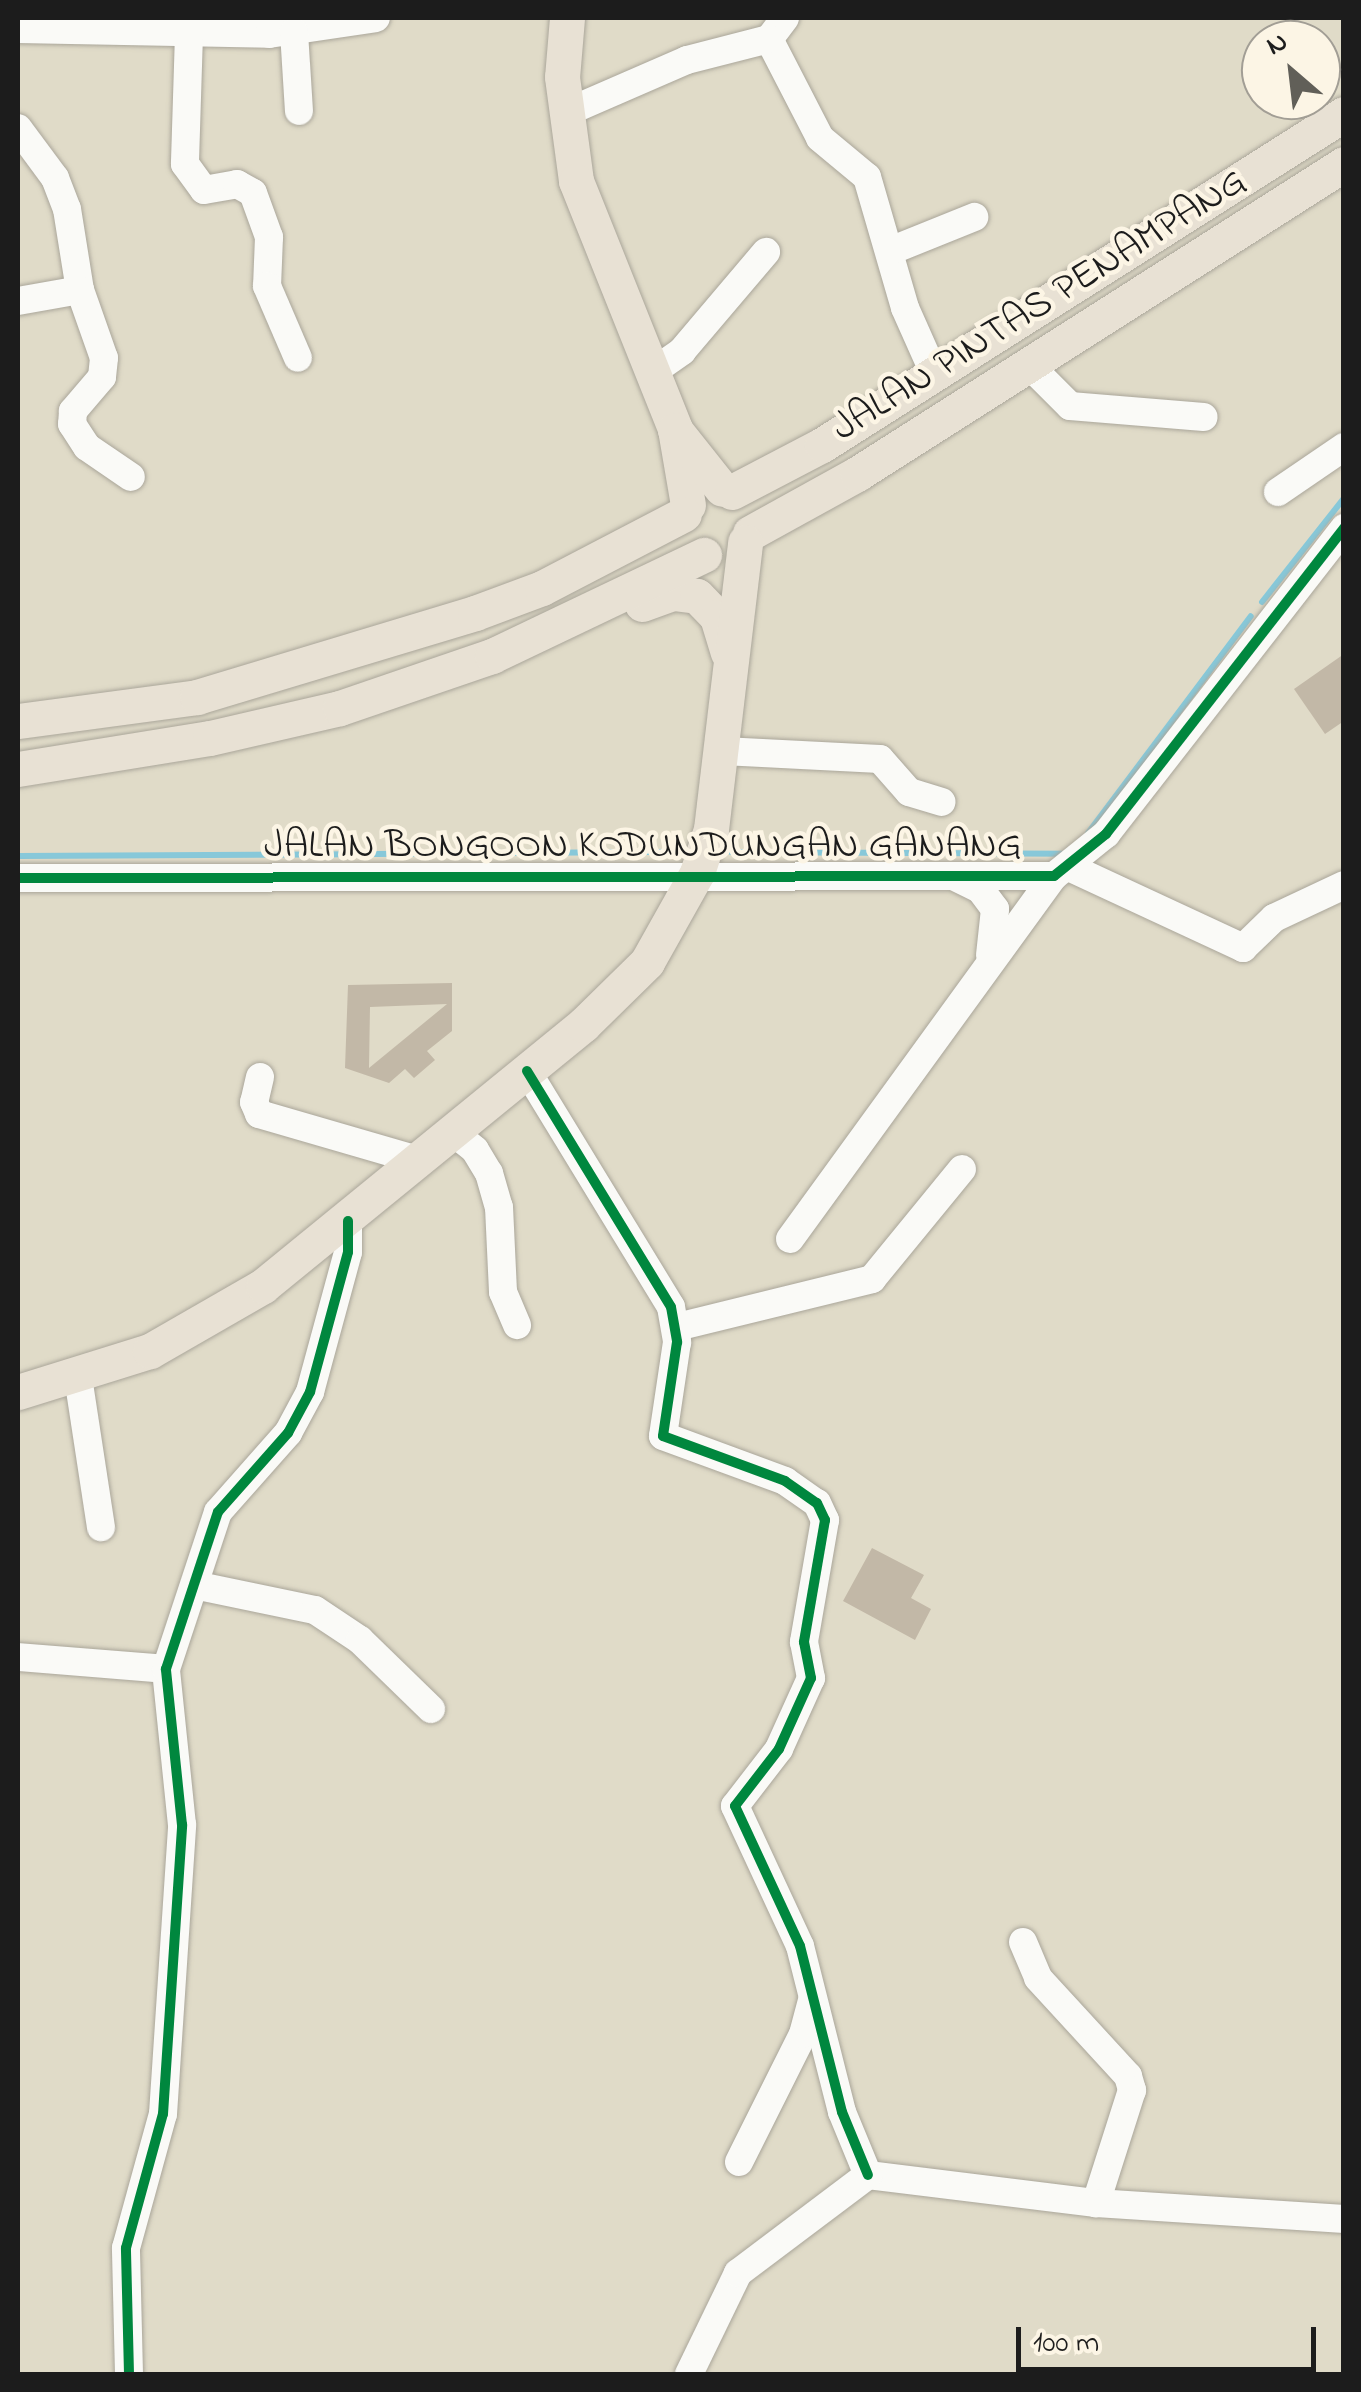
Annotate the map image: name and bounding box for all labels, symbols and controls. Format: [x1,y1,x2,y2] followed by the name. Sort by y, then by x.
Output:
[1241,20,1341,120] north arrow
[1260,22,1296,67] text: N
[824,159,1256,453] street label: JALAN PINTAS PENAMPANG
[264,823,1022,871] street label: JALAN BONGOON KODUNDUNGAN GANANG
[1021,2307,1321,2369] scale bar
[1033,2322,1099,2366] text: 100 m

